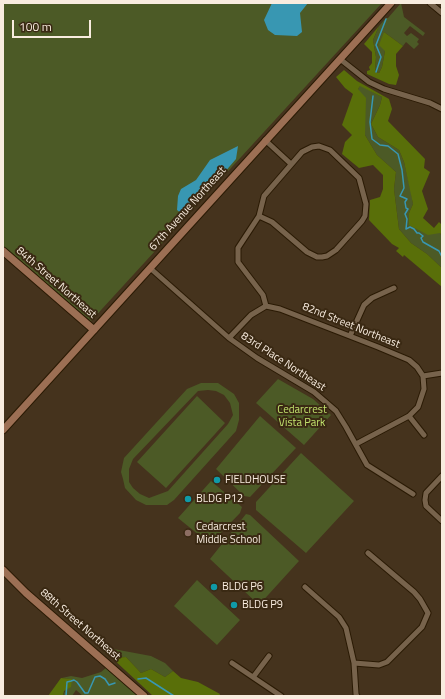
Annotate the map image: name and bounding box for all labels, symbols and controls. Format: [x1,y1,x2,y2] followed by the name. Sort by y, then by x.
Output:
[14,12,93,38] scale bar
[19,17,52,36] text: 100 m
[147,164,229,254] street label: 67th Avenue Northeast
[13,245,99,321] street label: 84th Street Northeast
[300,300,402,352] street label: 82nd Street Northeast
[238,330,328,394] street label: 83rd Place Northeast
[277,403,327,429] park label: Cedarcrest Vista Park
[225,473,286,487] place label: FIELDHOUSE
[212,475,222,485] marker: FIELDHOUSE
[196,492,243,506] place label: BLDG P12
[183,494,193,504] marker: BLDG P12
[196,520,261,546] place label: Cedarcrest Middle School
[183,528,193,538] marker: Cedarcrest Middle School
[222,580,263,594] place label: BLDG P6
[209,582,219,592] marker: BLDG P6
[37,587,123,663] street label: 88th Street Northeast
[242,598,283,612] place label: BLDG P9
[229,600,239,610] marker: BLDG P9

